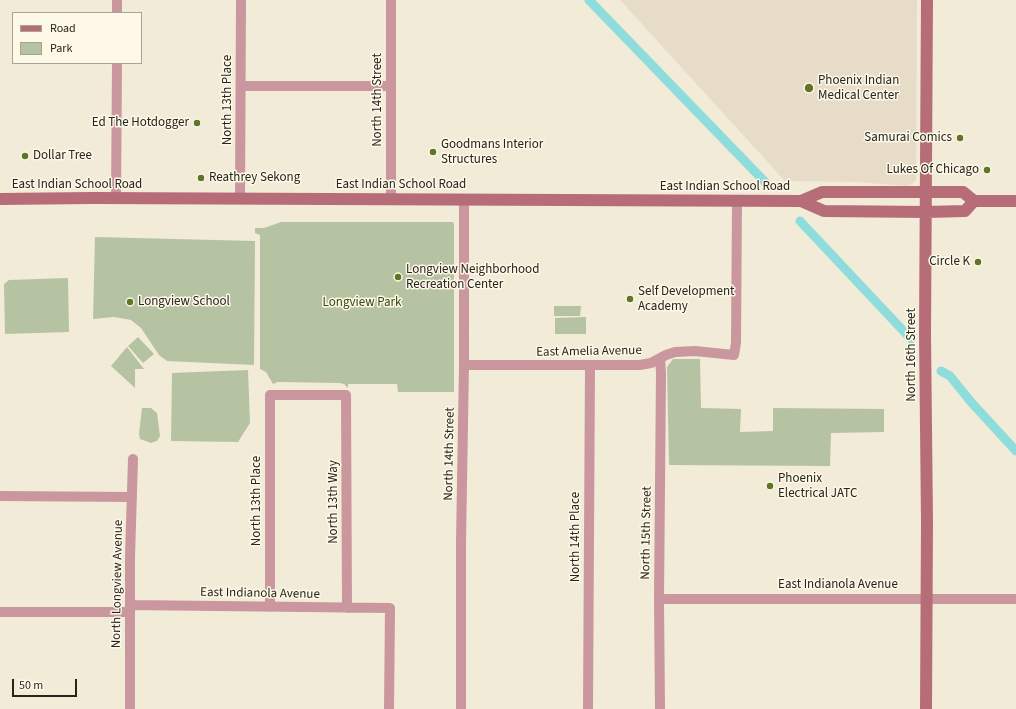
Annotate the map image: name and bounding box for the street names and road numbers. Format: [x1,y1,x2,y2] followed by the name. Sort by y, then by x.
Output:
[370,53,386,147] street label: North 14th Street
[220,55,236,145] street label: North 13th Place
[12,177,142,193] street label: East Indian School Road
[336,177,466,193] street label: East Indian School Road
[660,179,790,195] street label: East Indian School Road
[904,308,920,402] street label: North 16th Street
[536,343,642,361] street label: East Amelia Avenue
[441,407,459,501] street label: North 14th Street
[249,456,265,546] street label: North 13th Place
[326,460,342,544] street label: North 13th Way
[638,486,656,580] street label: North 15th Street
[568,492,584,582] street label: North 14th Place
[109,520,127,648] street label: North Longview Avenue
[778,577,898,593] street label: East Indianola Avenue
[200,585,320,603] street label: East Indianola Avenue

